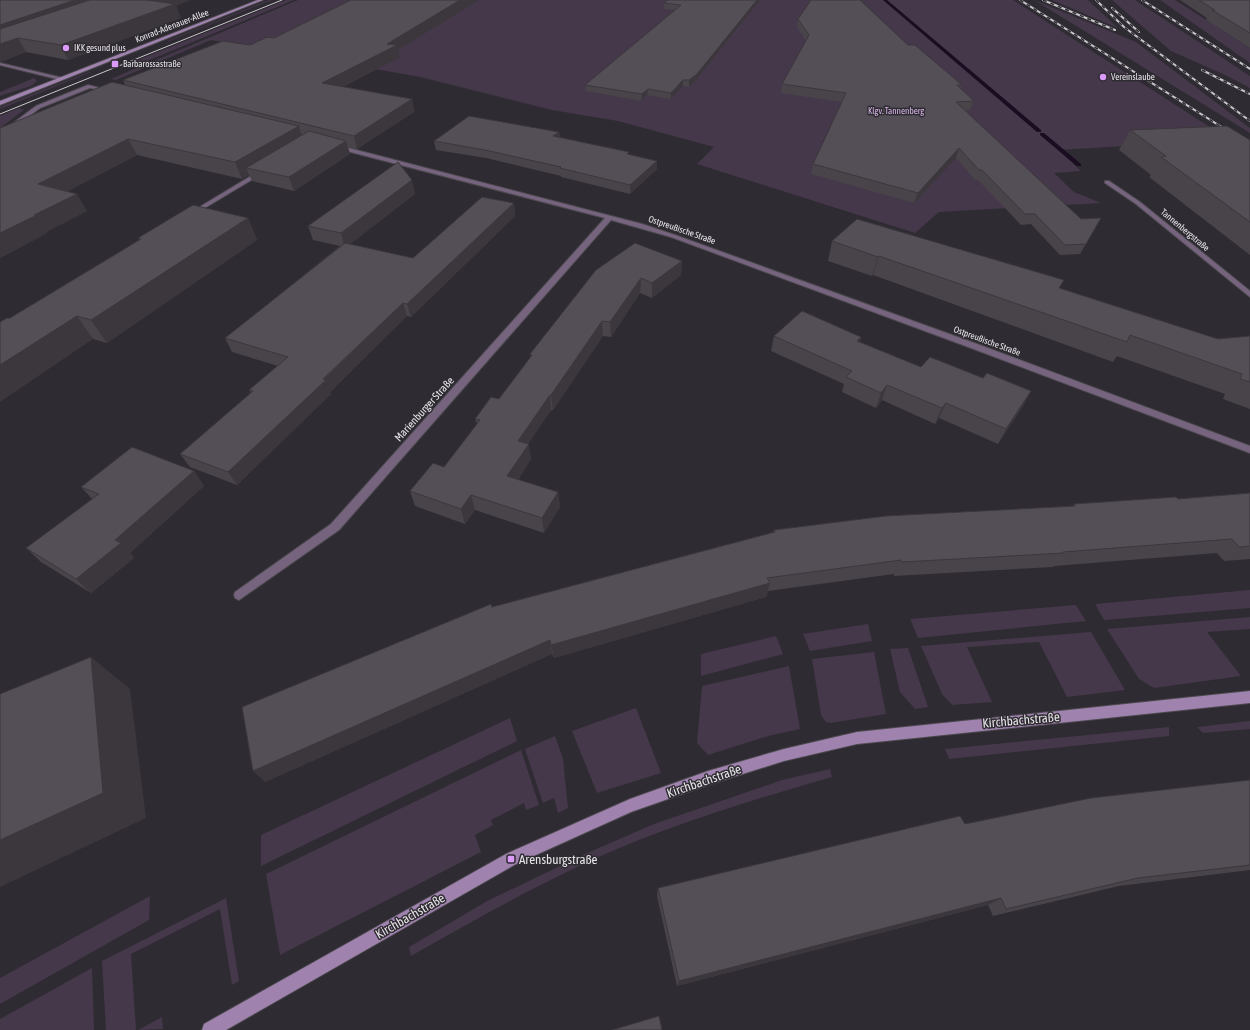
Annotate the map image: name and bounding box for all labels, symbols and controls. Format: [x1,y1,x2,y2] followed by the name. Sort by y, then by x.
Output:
[134,7,210,45] street label: Konrad-Adenauer-Allee
[61,43,71,53] marker: IKK gesund plus
[74,43,126,53] place label: IKK gesund plus
[110,59,120,69] marker: Barbarossastraße
[123,59,181,69] place label: Barbarossastraße
[1098,72,1108,82] marker: Vereinslaube
[1111,72,1155,82] place label: Vereinslaube
[868,106,924,116] park label: Klgv. Tannenberg
[1159,207,1211,253] street label: Tannenbergstraße
[647,214,717,246] street label: Ostpreußische Straße
[952,324,1022,358] street label: Ostpreußische Straße
[392,374,456,444] street label: Marienburger Straße
[982,709,1060,731] street label: Kirchbachstraße
[665,761,743,801] street label: Kirchbachstraße
[519,852,598,867] place label: Arensburgstraße
[506,854,516,864] marker: Arensburgstraße
[373,890,447,942] street label: Kirchbachstraße

